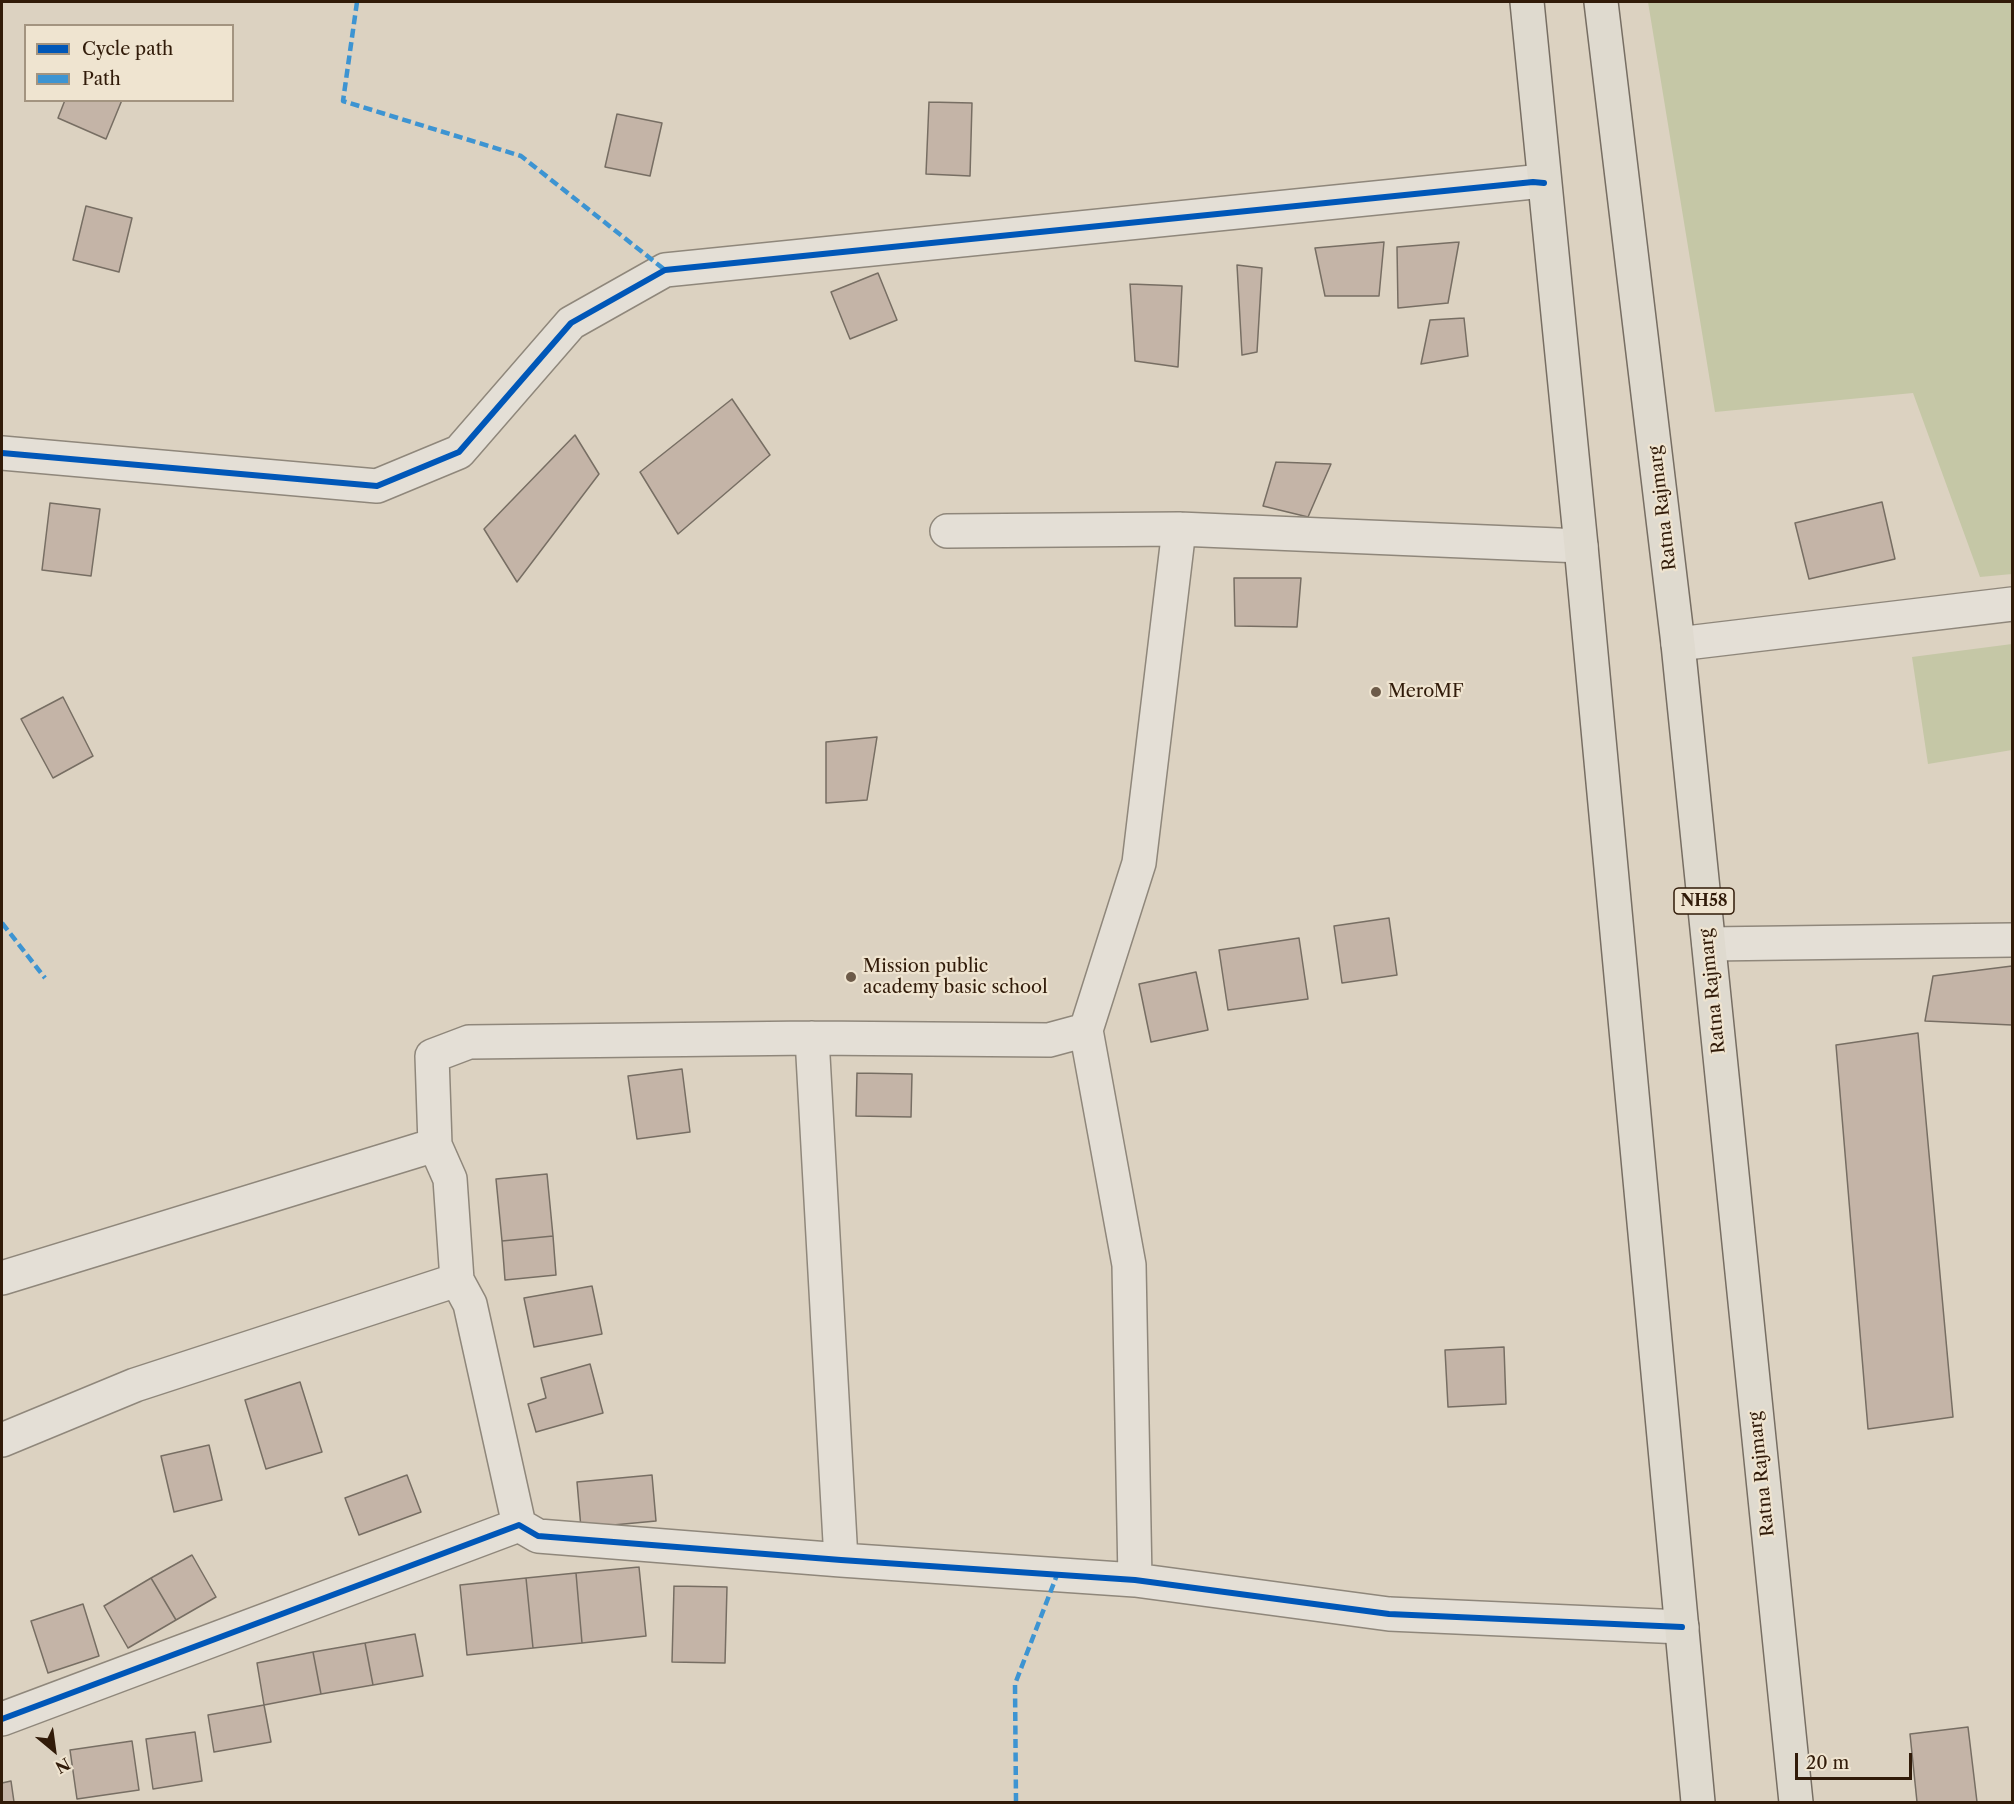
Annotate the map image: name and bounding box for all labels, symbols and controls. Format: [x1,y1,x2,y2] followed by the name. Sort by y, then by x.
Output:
[24,24,234,102] legend
[82,38,173,60] text: Cycle path
[82,68,121,90] text: Path
[1645,444,1681,572] street label: Ratna Rajmarg
[1388,681,1464,703] place label: MeroMF
[1369,685,1383,699] marker: MeroMF
[1674,888,1734,914] road number: NH58
[1696,927,1730,1055] street label: Ratna Rajmarg
[863,956,1047,998] place label: Mission public academy basic school
[844,970,858,984] marker: Mission public academy basic school
[1745,1410,1779,1538] street label: Ratna Rajmarg
[24,1720,84,1780] north arrow
[1798,1741,1915,1779] scale bar
[1806,1752,1849,1774] text: 20 m
[52,1754,74,1778] text: N

